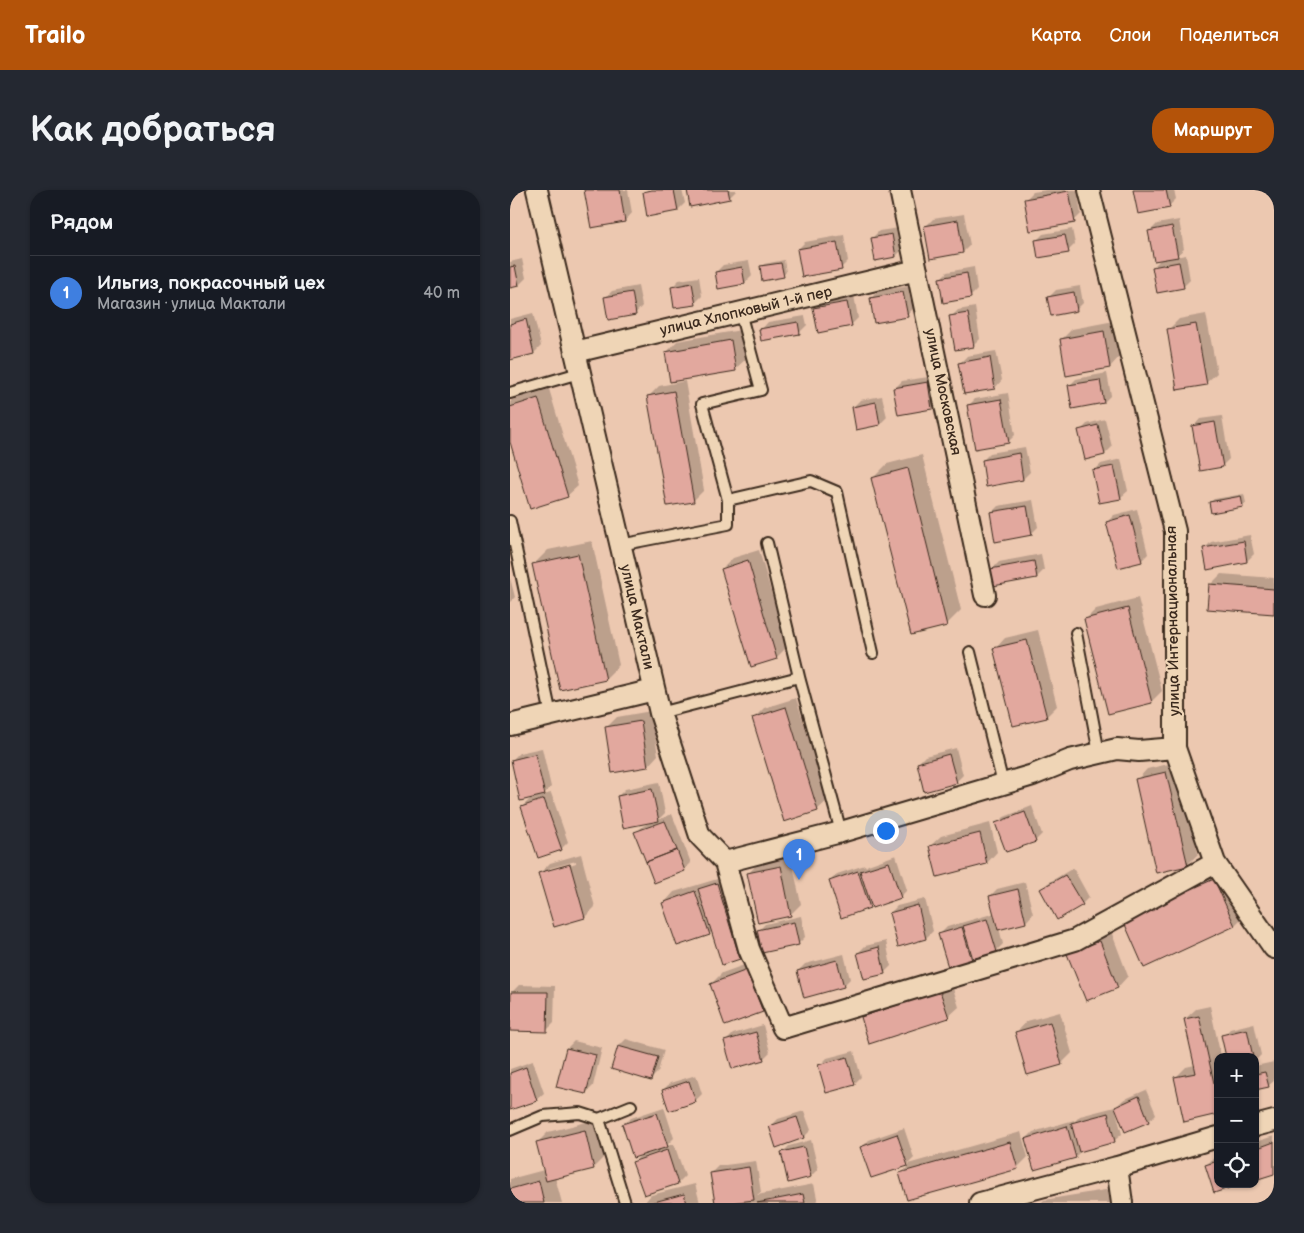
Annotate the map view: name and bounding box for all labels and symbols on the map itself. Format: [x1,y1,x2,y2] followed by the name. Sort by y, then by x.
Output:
[658,282,834,340] street label: улица Хлопковый 1-й пер
[920,327,966,457] street label: улица Московская
[1162,526,1184,716] street label: улица Интернациональная
[616,563,658,671] street label: улица Мактали
[873,818,899,844] your location
[783,839,815,880] pin: 1

